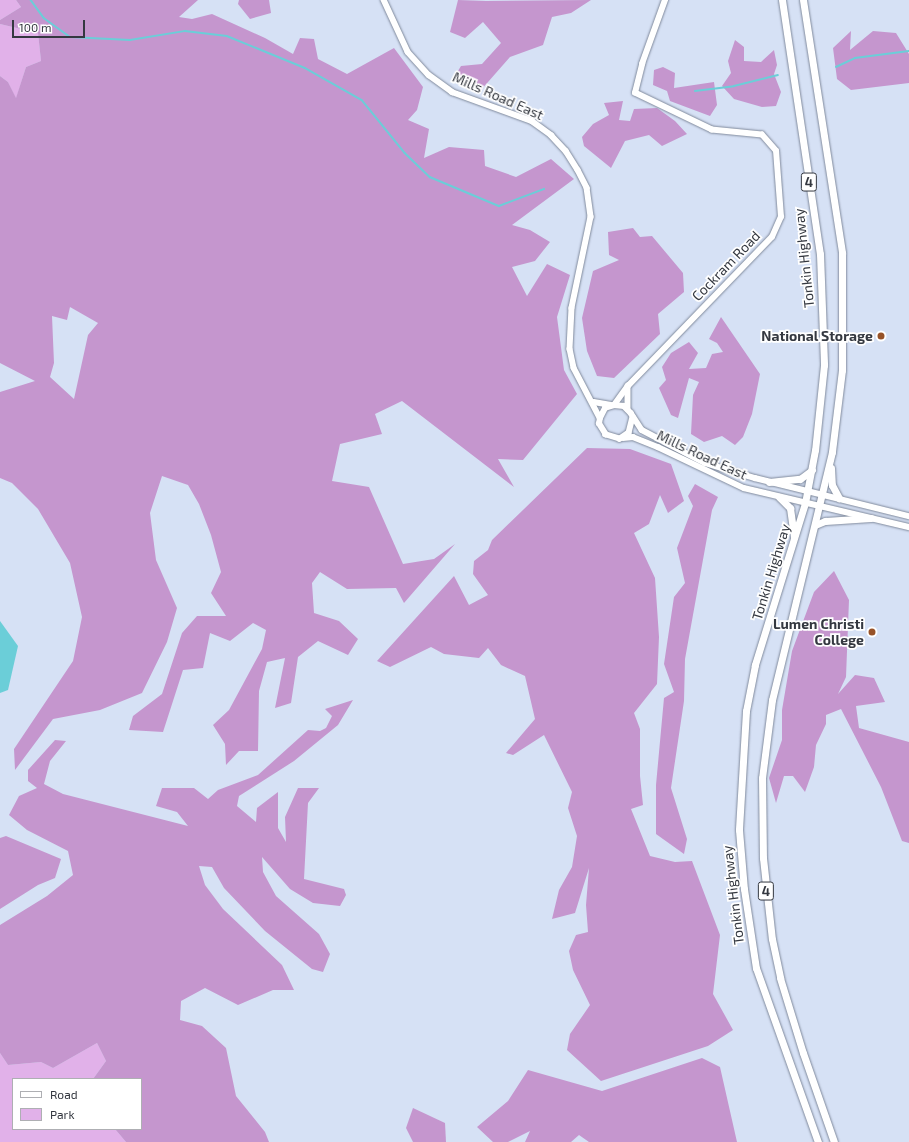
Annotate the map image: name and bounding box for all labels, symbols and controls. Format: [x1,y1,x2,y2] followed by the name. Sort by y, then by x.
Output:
[14,12,87,38] scale bar
[19,20,51,34] text: 100 m
[450,68,546,124] street label: Mills Road East
[800,171,818,193] road number: 4
[790,207,818,309] street label: Tonkin Highway
[688,227,764,305] street label: Cockram Road
[761,328,873,344] place label: National Storage
[876,331,886,341] marker: National Storage
[654,427,750,483] street label: Mills Road East
[748,522,794,622] street label: Tonkin Highway
[773,616,864,648] place label: Lumen Christi College
[867,627,877,637] marker: Lumen Christi College
[719,844,747,946] street label: Tonkin Highway
[757,880,775,902] road number: 4
[12,1078,142,1130] legend
[50,1087,78,1101] text: Road
[50,1107,75,1121] text: Park

